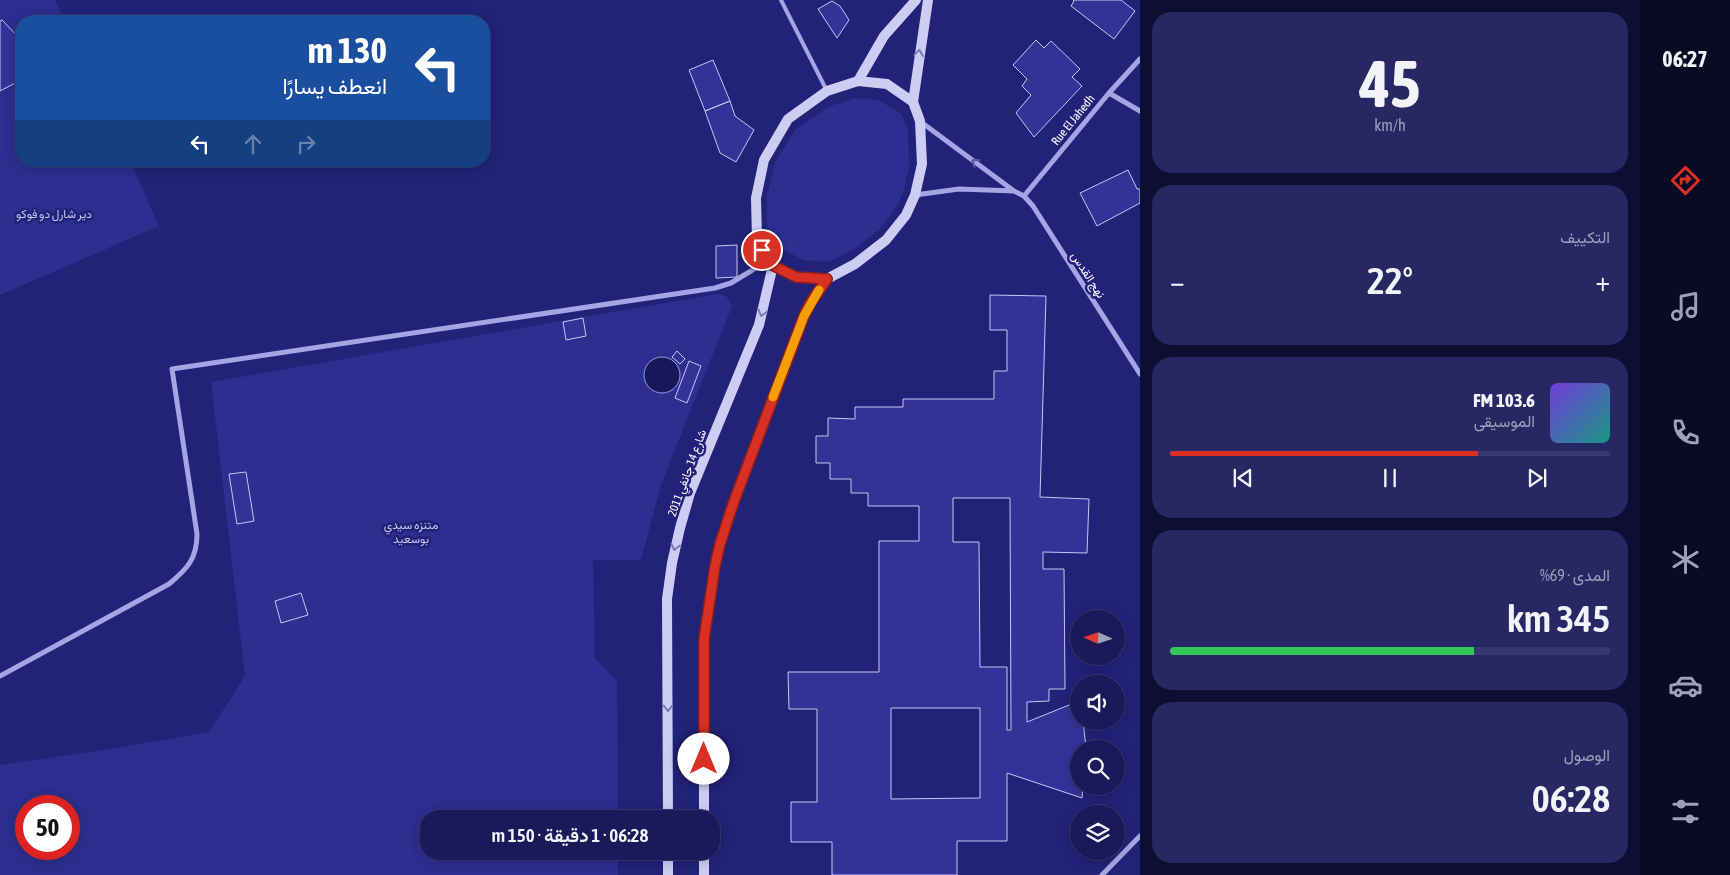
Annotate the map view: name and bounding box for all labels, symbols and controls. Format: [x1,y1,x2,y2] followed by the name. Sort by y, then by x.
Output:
[308,30,387,70] text: 130 m
[405,35,470,100] icon: left
[1359,46,1421,121] text: 45
[1662,46,1708,72] text: 06:27
[914,49,924,58] one-way arrow
[282,73,387,99] text: انعطف يسارًا
[1048,92,1098,148] street label: Rue El Jahedh
[1374,116,1406,134] text: km/h
[186,130,214,158] icon: left
[239,130,267,158] icon: ahead
[292,130,320,158] icon: right
[972,160,981,168] one-way arrow
[1668,163,1703,198] icon: directions
[16,207,92,222] park label: دير شارل دو فوكو
[1560,228,1610,246] text: التكييف
[741,229,783,271] pin
[748,236,776,264] icon: arrive
[1066,249,1108,302] street label: نهج القدس
[1367,259,1413,302] text: 22°
[1170,265,1185,297] text: −
[1595,265,1610,297] text: +
[1668,289,1703,324] icon: music
[758,308,768,316] one-way arrow
[1473,389,1535,411] text: 103.6 FM
[1474,412,1535,430] text: الموسيقى
[1668,415,1703,450] icon: phone
[665,428,712,519] street label: شارع 14 جانفي 2011
[1229,464,1257,492] icon: previous
[1376,464,1404,492] icon: pause
[1523,464,1551,492] icon: next
[384,518,438,547] park label: متنزه سيدي بوسعيد
[671,542,681,551] one-way arrow
[1668,542,1703,577] icon: climate
[1540,566,1610,584] text: المدى · 69%
[1507,597,1610,640] text: 345 km
[1070,610,1125,665] north arrow
[1070,610,1125,860] map controls
[1668,668,1703,703] icon: car
[1070,675,1125,730] button: sound
[663,705,673,713] one-way arrow
[677,732,729,784] position arrow
[1070,740,1125,795] button: search
[1564,746,1610,764] text: الوصول
[1532,777,1610,820] text: 06:28
[1668,794,1703,829] icon: filters
[15,795,80,860] speed limit sign: 50
[1070,805,1125,860] button: layers
[492,824,648,846] text: 06:28 · 1 دقيقة · 150 m

